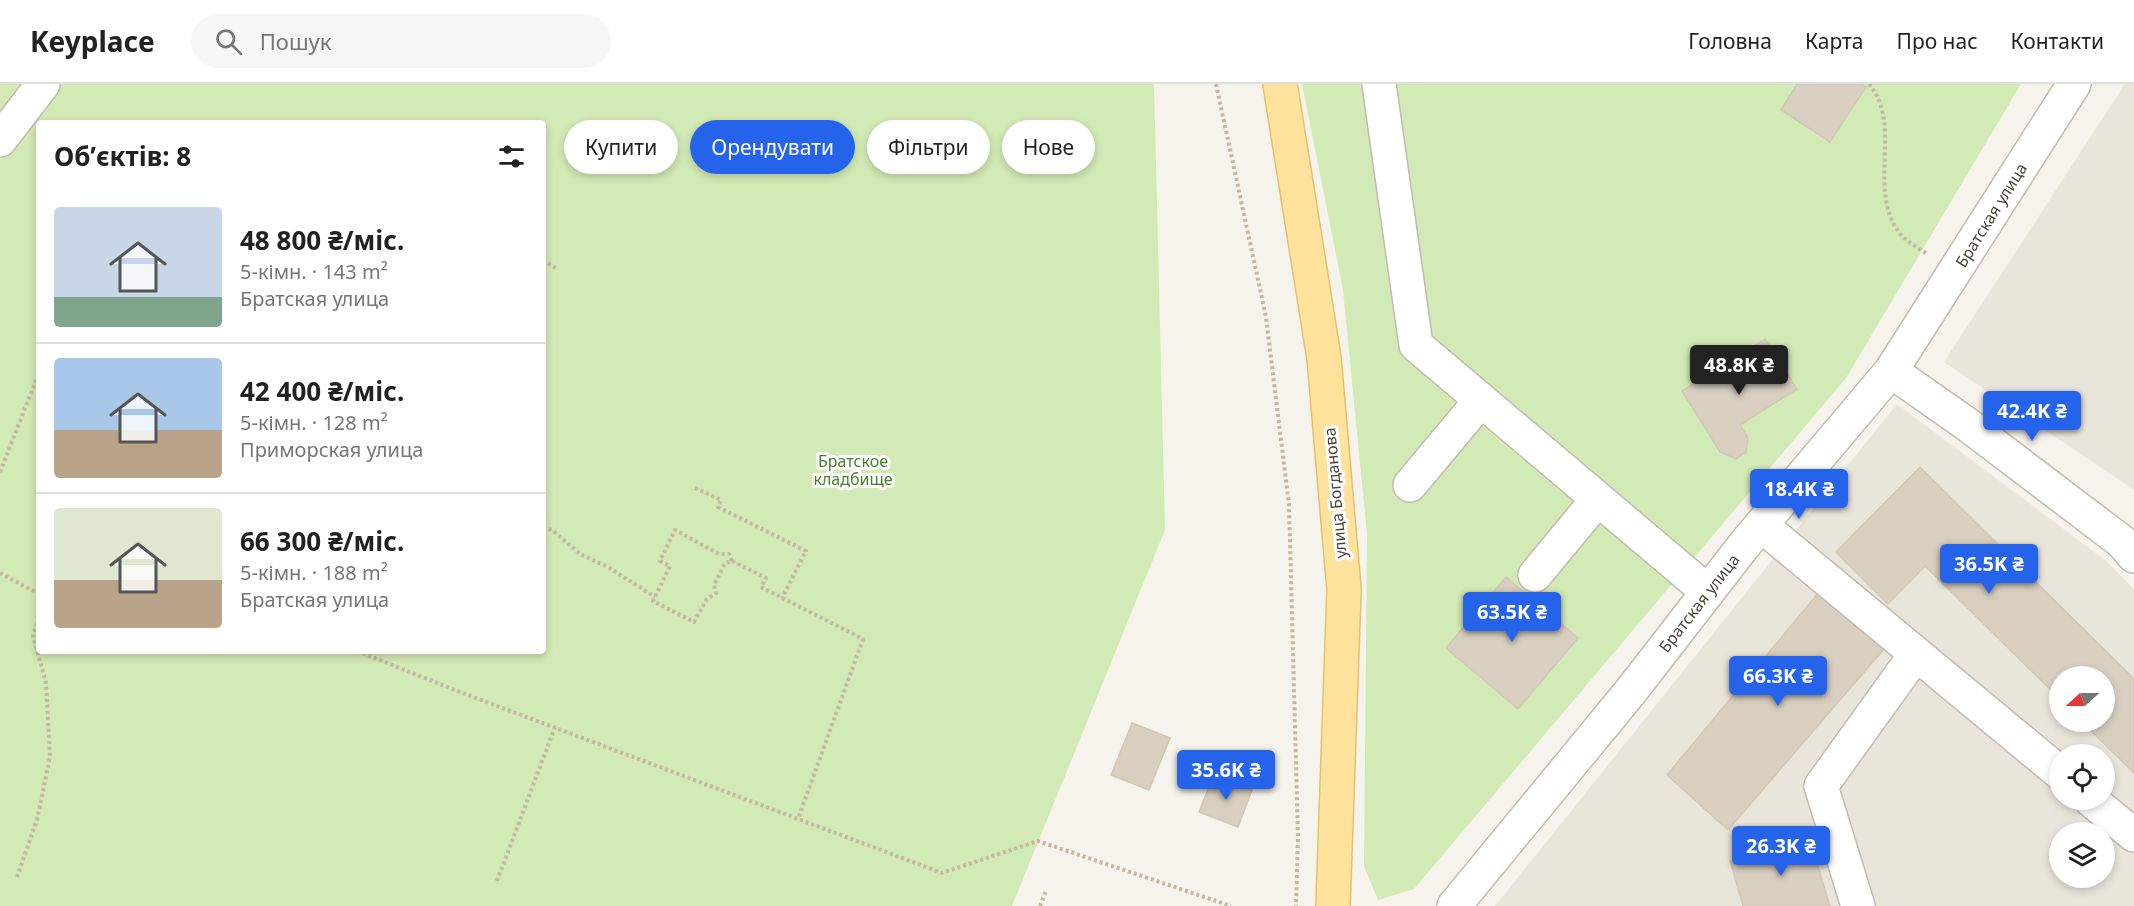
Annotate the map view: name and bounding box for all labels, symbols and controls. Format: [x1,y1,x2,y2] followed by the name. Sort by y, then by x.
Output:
[191,14,611,68] search box
[30,22,155,60] text: Keyplace
[212,25,245,58] icon: search
[260,26,331,56] text: Пошук
[1688,27,1772,55] text: Головна
[1805,27,1863,55] text: Карта
[1896,27,1978,55] text: Про нас
[2011,27,2104,55] text: Контакти
[564,120,678,174] chip: Купити
[690,120,855,174] chip: Орендувати
[867,120,990,174] chip: Фільтри
[1002,120,1095,174] chip: Нове
[54,138,191,174] text: Об’єктів: 8
[495,140,528,173] icon: filters
[1950,159,2032,271] street label: Братская улица
[240,222,404,258] text: 48 800 ₴/міс.
[102,231,174,303] icon: home
[240,258,388,285] text: 5-кімн. · 143 m²
[240,285,389,312] text: Братская улица
[1684,345,1794,396] pin: 48.8K ₴
[1704,351,1774,378] text: 48.8K ₴
[240,373,404,409] text: 42 400 ₴/міс.
[102,382,174,454] icon: home
[1977,391,2087,442] pin: 42.4K ₴
[1997,397,2067,424] text: 42.4K ₴
[240,409,388,436] text: 5-кімн. · 128 m²
[1318,427,1352,559] street label: улица Богданова
[240,436,423,463] text: Приморская улица
[813,450,893,490] park label: Братское кладбище
[1744,469,1854,520] pin: 18.4K ₴
[1764,475,1834,502] text: 18.4K ₴
[240,523,404,559] text: 66 300 ₴/міс.
[102,532,174,604] icon: home
[1934,544,2044,595] pin: 36.5K ₴
[1654,549,1744,657] street label: Братская улица
[1954,550,2024,577] text: 36.5K ₴
[240,559,388,586] text: 5-кімн. · 188 m²
[240,586,389,613] text: Братская улица
[1457,592,1567,643] pin: 63.5K ₴
[1477,598,1547,625] text: 63.5K ₴
[1723,656,1833,707] pin: 66.3K ₴
[1743,662,1813,689] text: 66.3K ₴
[2049,666,2115,732] north arrow
[2049,666,2115,888] map controls
[2049,744,2115,810] button: locate
[1171,750,1281,801] pin: 35.6K ₴
[1191,756,1261,783] text: 35.6K ₴
[2049,822,2115,888] button: layers
[1726,826,1836,877] pin: 26.3K ₴
[1746,832,1816,859] text: 26.3K ₴

